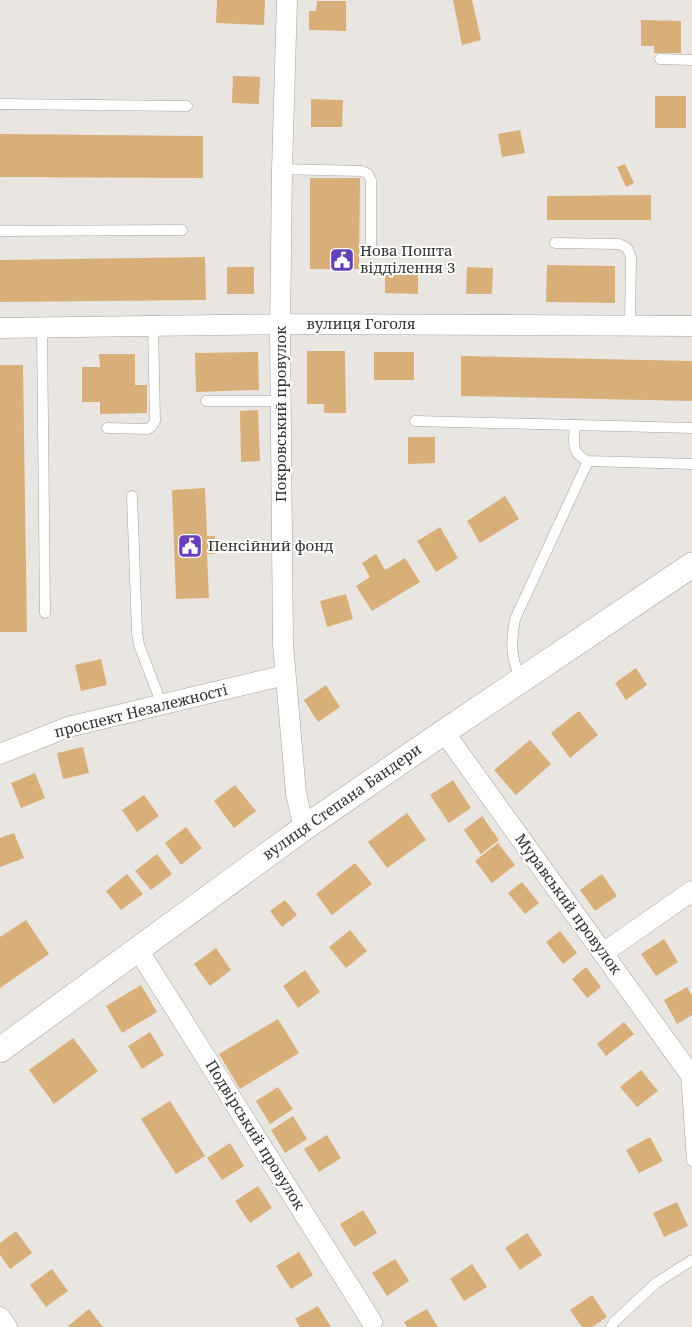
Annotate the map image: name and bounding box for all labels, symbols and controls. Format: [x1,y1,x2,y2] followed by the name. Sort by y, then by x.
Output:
[360,240,455,277] place label: Нова Пошта відділення 3
[329,247,355,273] public building icon: Нова Пошта відділення 3
[306,313,416,333] street label: вулиця Гоголя
[270,326,290,502] street label: Покровський провулок
[177,533,203,559] public building icon: Пенсійний фонд
[208,535,334,555] place label: Пенсійний фонд
[52,679,230,741] street label: проспект Незалежності
[258,739,425,864] street label: вулиця Степана Бандери
[511,829,627,978] street label: Муравський провулок
[202,1056,310,1213] street label: Подвірський провулок

